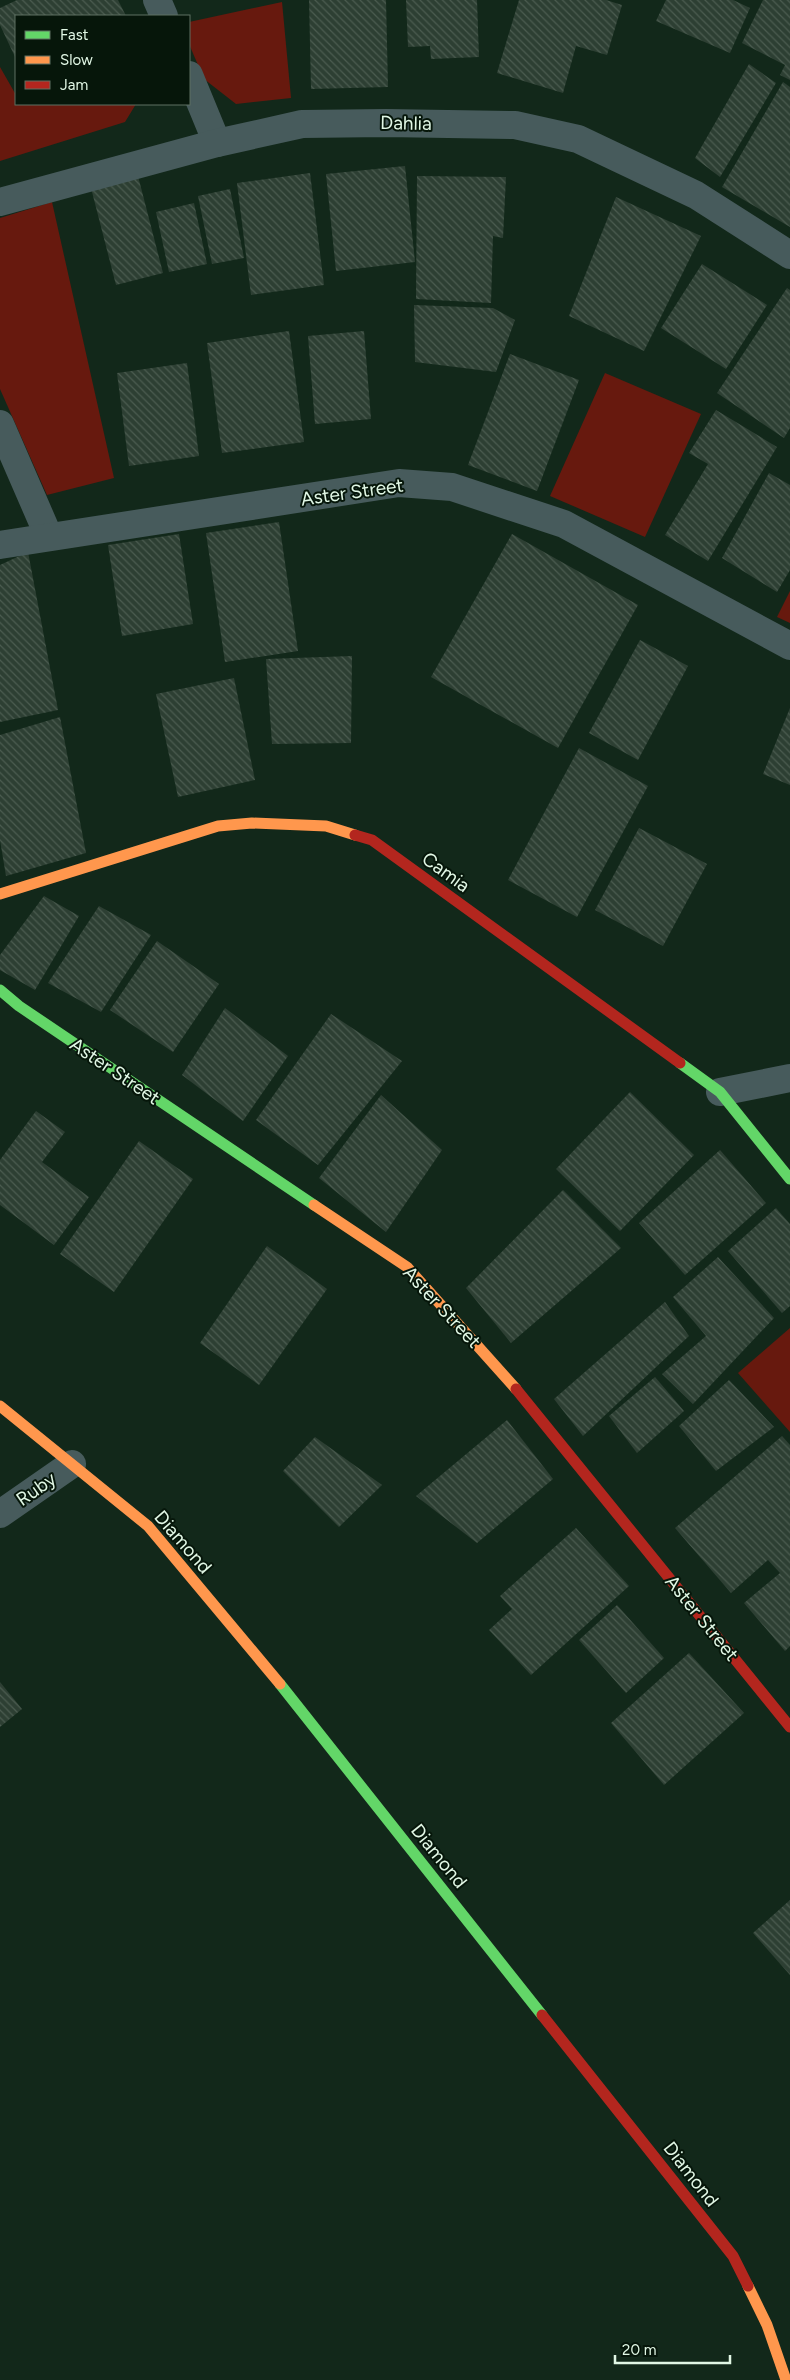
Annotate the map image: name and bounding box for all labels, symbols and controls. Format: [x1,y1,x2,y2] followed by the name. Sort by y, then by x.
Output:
[15,15,190,105] legend
[60,26,89,44] text: Fast
[60,51,93,69] text: Slow
[60,76,88,94] text: Jam
[380,111,432,135] street label: Dahlia
[299,473,405,511] street label: Aster Street
[418,847,474,897] street label: Camia
[66,1033,164,1109] street label: Aster Street
[398,1261,486,1353] street label: Aster Street
[12,1467,60,1511] street label: Ruby
[149,1506,217,1578] street label: Diamond
[660,1571,744,1665] street label: Aster Street
[406,1819,472,1893] street label: Diamond
[659,2137,723,2211] street label: Diamond
[615,2332,730,2364] scale bar
[622,2341,656,2359] text: 20 m

